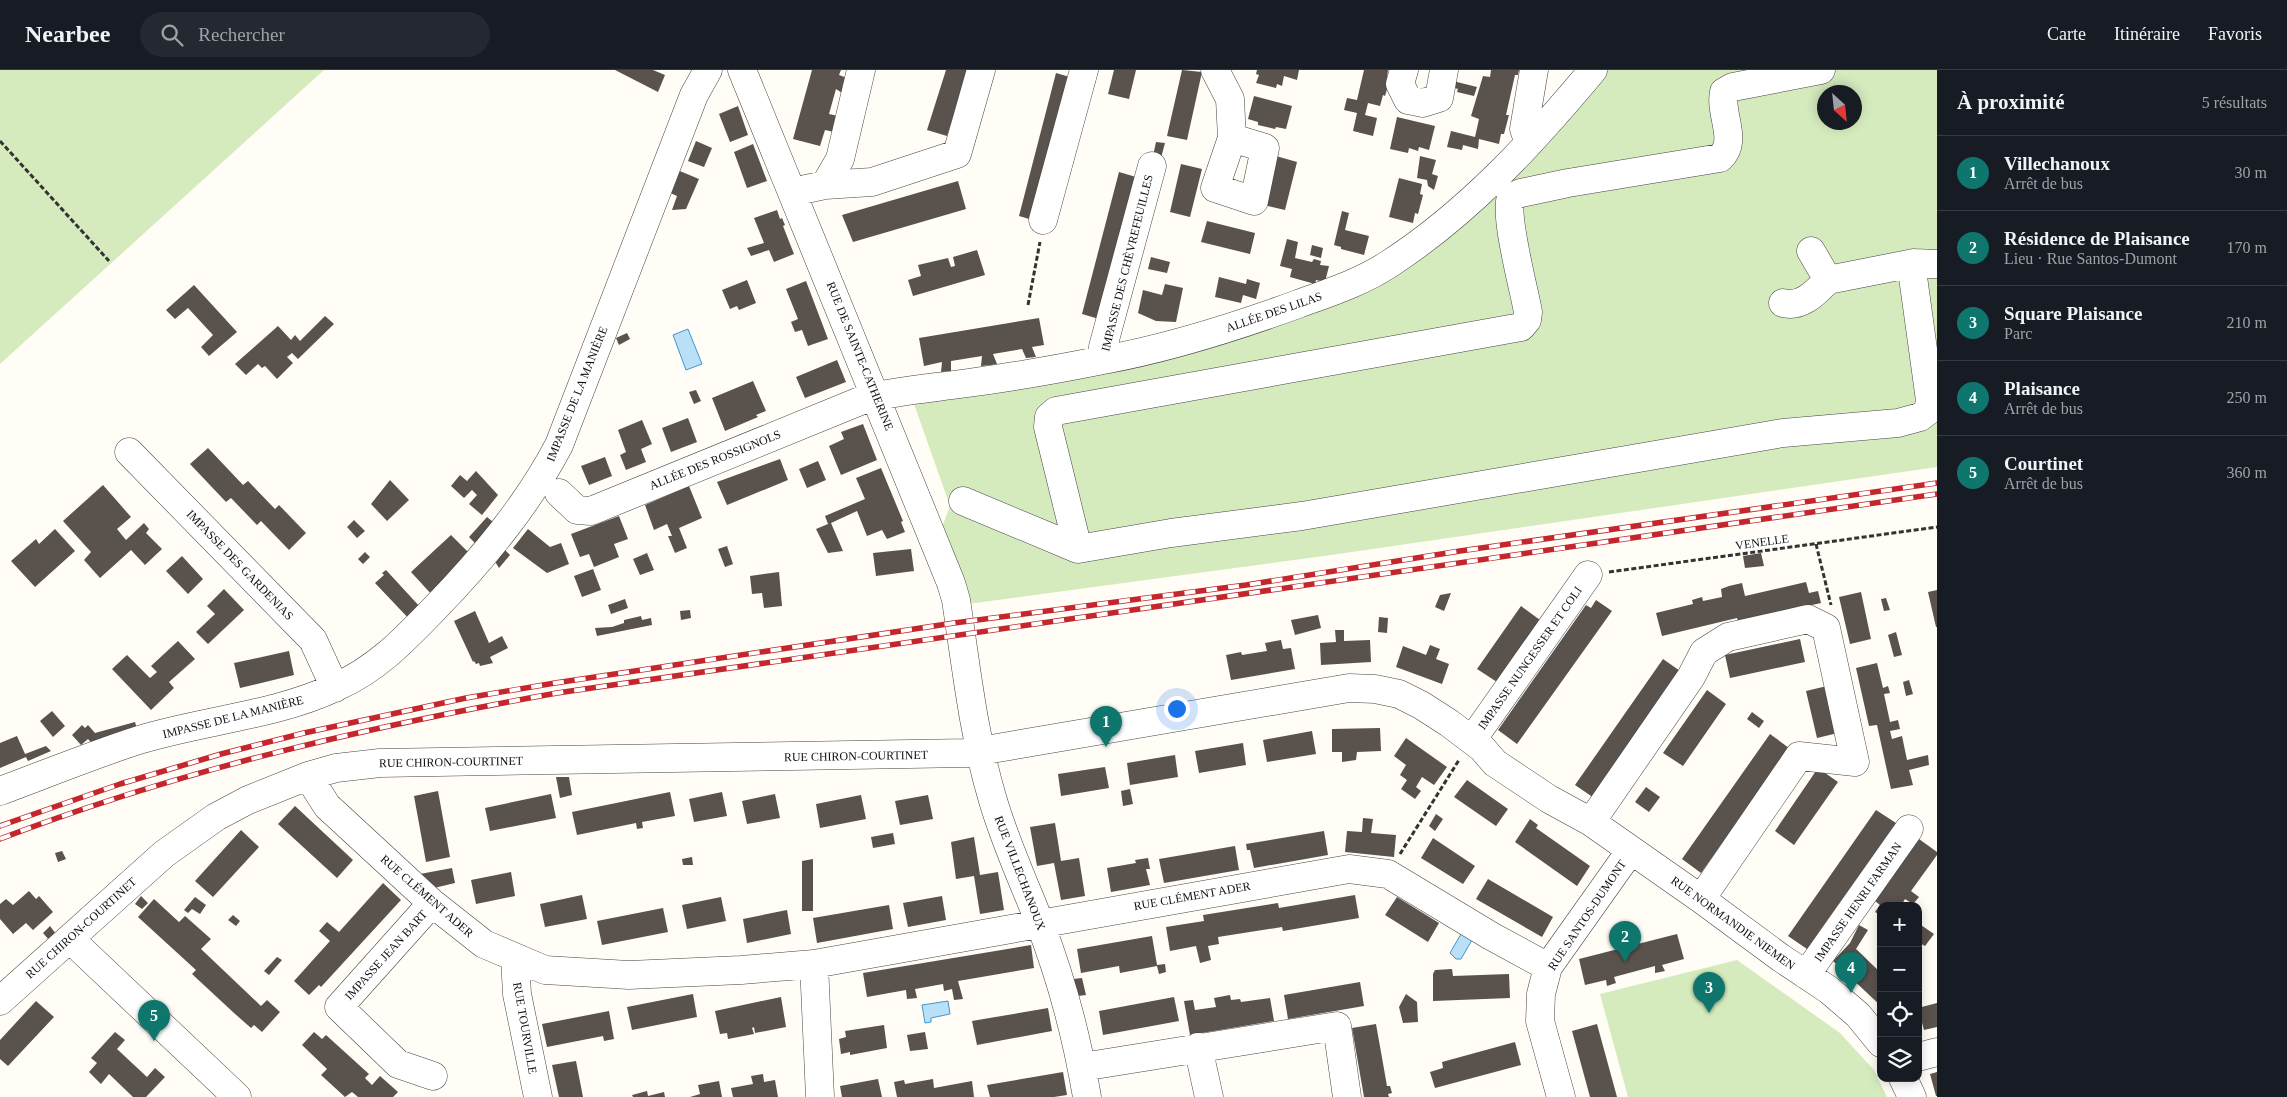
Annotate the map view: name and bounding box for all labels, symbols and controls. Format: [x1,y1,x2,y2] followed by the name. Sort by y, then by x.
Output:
[140,12,490,57] search box
[25,21,110,47] text: Nearbee
[158,21,186,49] icon: search
[198,24,285,45] text: Rechercher
[2047,24,2086,44] text: Carte
[2114,24,2180,44] text: Itinéraire
[2208,24,2262,44] text: Favoris
[1817,85,1862,130] north arrow
[1957,90,2065,114] text: À proximité
[2202,94,2267,111] text: 5 résultats
[2004,153,2110,174] text: Villechanoux
[1969,164,1977,181] text: 1
[2235,164,2267,181] text: 30 m
[1098,173,1156,353] street label: IMPASSE DES CHÈVREFEUILLES
[2004,175,2083,192] text: Arrêt de bus
[2004,228,2190,249] text: Résidence de Plaisance
[1969,239,1977,256] text: 2
[2227,239,2267,256] text: 170 m
[2004,250,2177,267] text: Lieu · Rue Santos-Dumont
[824,280,896,432] street label: RUE DE SAINTE-CATHERINE
[1224,289,1324,335] street label: ALLÉE DES LILAS
[2004,303,2142,324] text: Square Plaisance
[1969,314,1977,331] text: 3
[2227,314,2267,331] text: 210 m
[543,324,611,464] street label: IMPASSE DE LA MANIÈRE
[2004,325,2032,342] text: Parc
[2004,378,2080,399] text: Plaisance
[1969,389,1977,406] text: 4
[2227,389,2267,406] text: 250 m
[2004,400,2083,417] text: Arrêt de bus
[647,427,783,493] street label: ALLÉE DES ROSSIGNOLS
[2004,453,2083,474] text: Courtinet
[1969,464,1977,481] text: 5
[2227,464,2267,481] text: 360 m
[2004,475,2083,492] text: Arrêt de bus
[184,507,296,623] street label: IMPASSE DES GARDENIAS
[1734,531,1790,553] street label: VENELLE
[1475,584,1585,732] street label: IMPASSE NUNGESSER ET COLI
[161,693,305,741] street label: IMPASSE DE LA MANIÈRE
[1164,696,1190,722] your location
[1090,706,1122,747] pin: 1
[784,748,929,764] street label: RUE CHIRON-COURTINET
[379,754,524,770] street label: RUE CHIRON-COURTINET
[992,814,1048,933] street label: RUE VILLECHANOUX
[1811,839,1905,964] street label: IMPASSE HENRI FARMAN
[378,852,476,940] street label: RUE CLÉMENT ADER
[1545,857,1630,973] street label: RUE SANTOS-DUMONT
[1668,873,1798,973] street label: RUE NORMANDIE NIEMEN
[23,874,140,981] street label: RUE CHIRON-COURTINET
[1132,879,1252,913] street label: RUE CLÉMENT ADER
[1877,902,1922,1082] map controls
[1877,902,1922,947] button: +
[342,907,431,1003] street label: IMPASSE JEAN BART
[1609,921,1641,962] pin: 2
[1877,947,1922,992] button: −
[1835,952,1867,993] pin: 4
[1693,972,1725,1013] pin: 3
[510,981,540,1075] street label: RUE TOURVILLE
[1877,992,1922,1037] button: locate
[138,1000,170,1041] pin: 5
[1877,1037,1922,1082] button: layers

